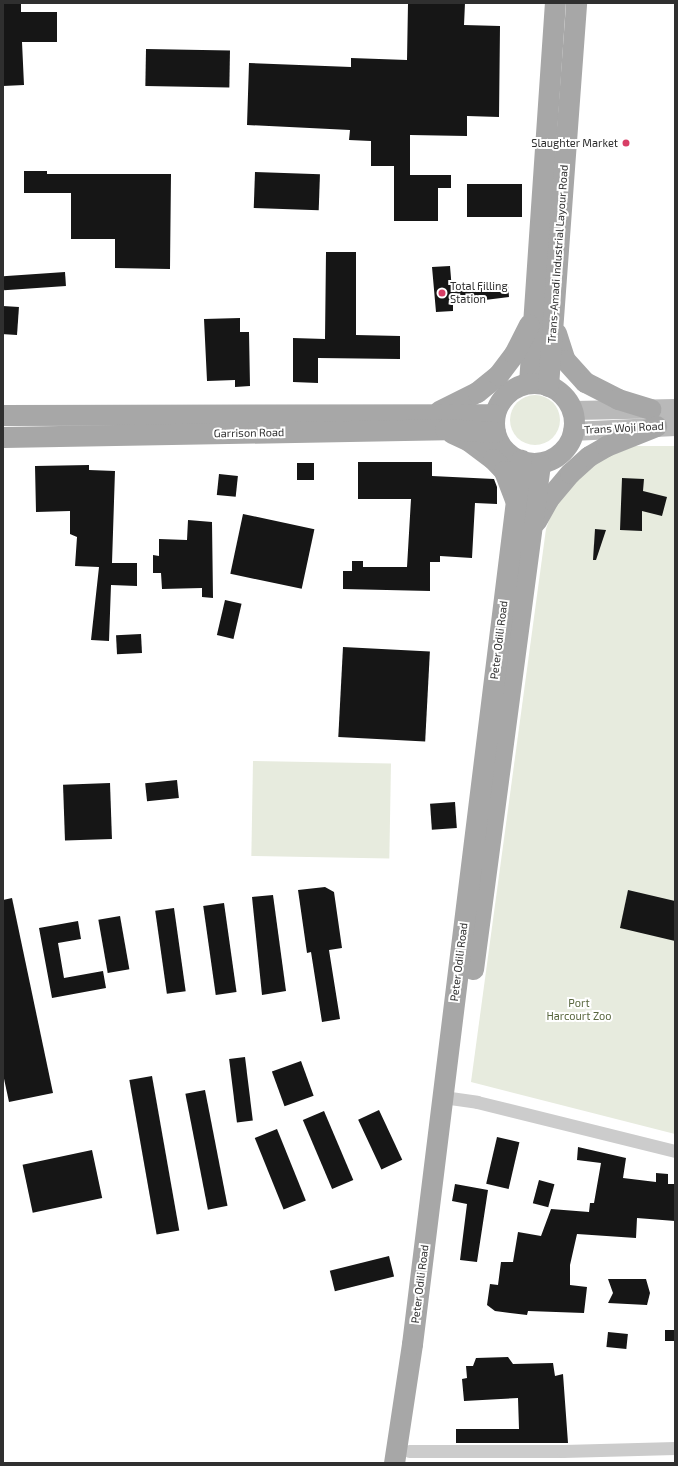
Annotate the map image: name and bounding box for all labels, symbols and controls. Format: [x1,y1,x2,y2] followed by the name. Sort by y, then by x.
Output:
[531,136,618,150] place label: Slaughter Market
[621,138,631,148] marker: Slaughter Market
[545,164,571,344] street label: Trans-Amadi Industrial Layour Road
[450,280,508,306] place label: Total Filling Station
[437,288,447,298] marker: Total Filling Station
[584,419,664,437] street label: Trans Woji Road
[214,426,284,440] street label: Garrison Road
[488,600,510,680] street label: Peter Odili Road
[448,922,470,1002] street label: Peter Odili Road
[546,997,612,1023] park label: Port Harcourt Zoo
[409,1244,431,1324] street label: Peter Odili Road

